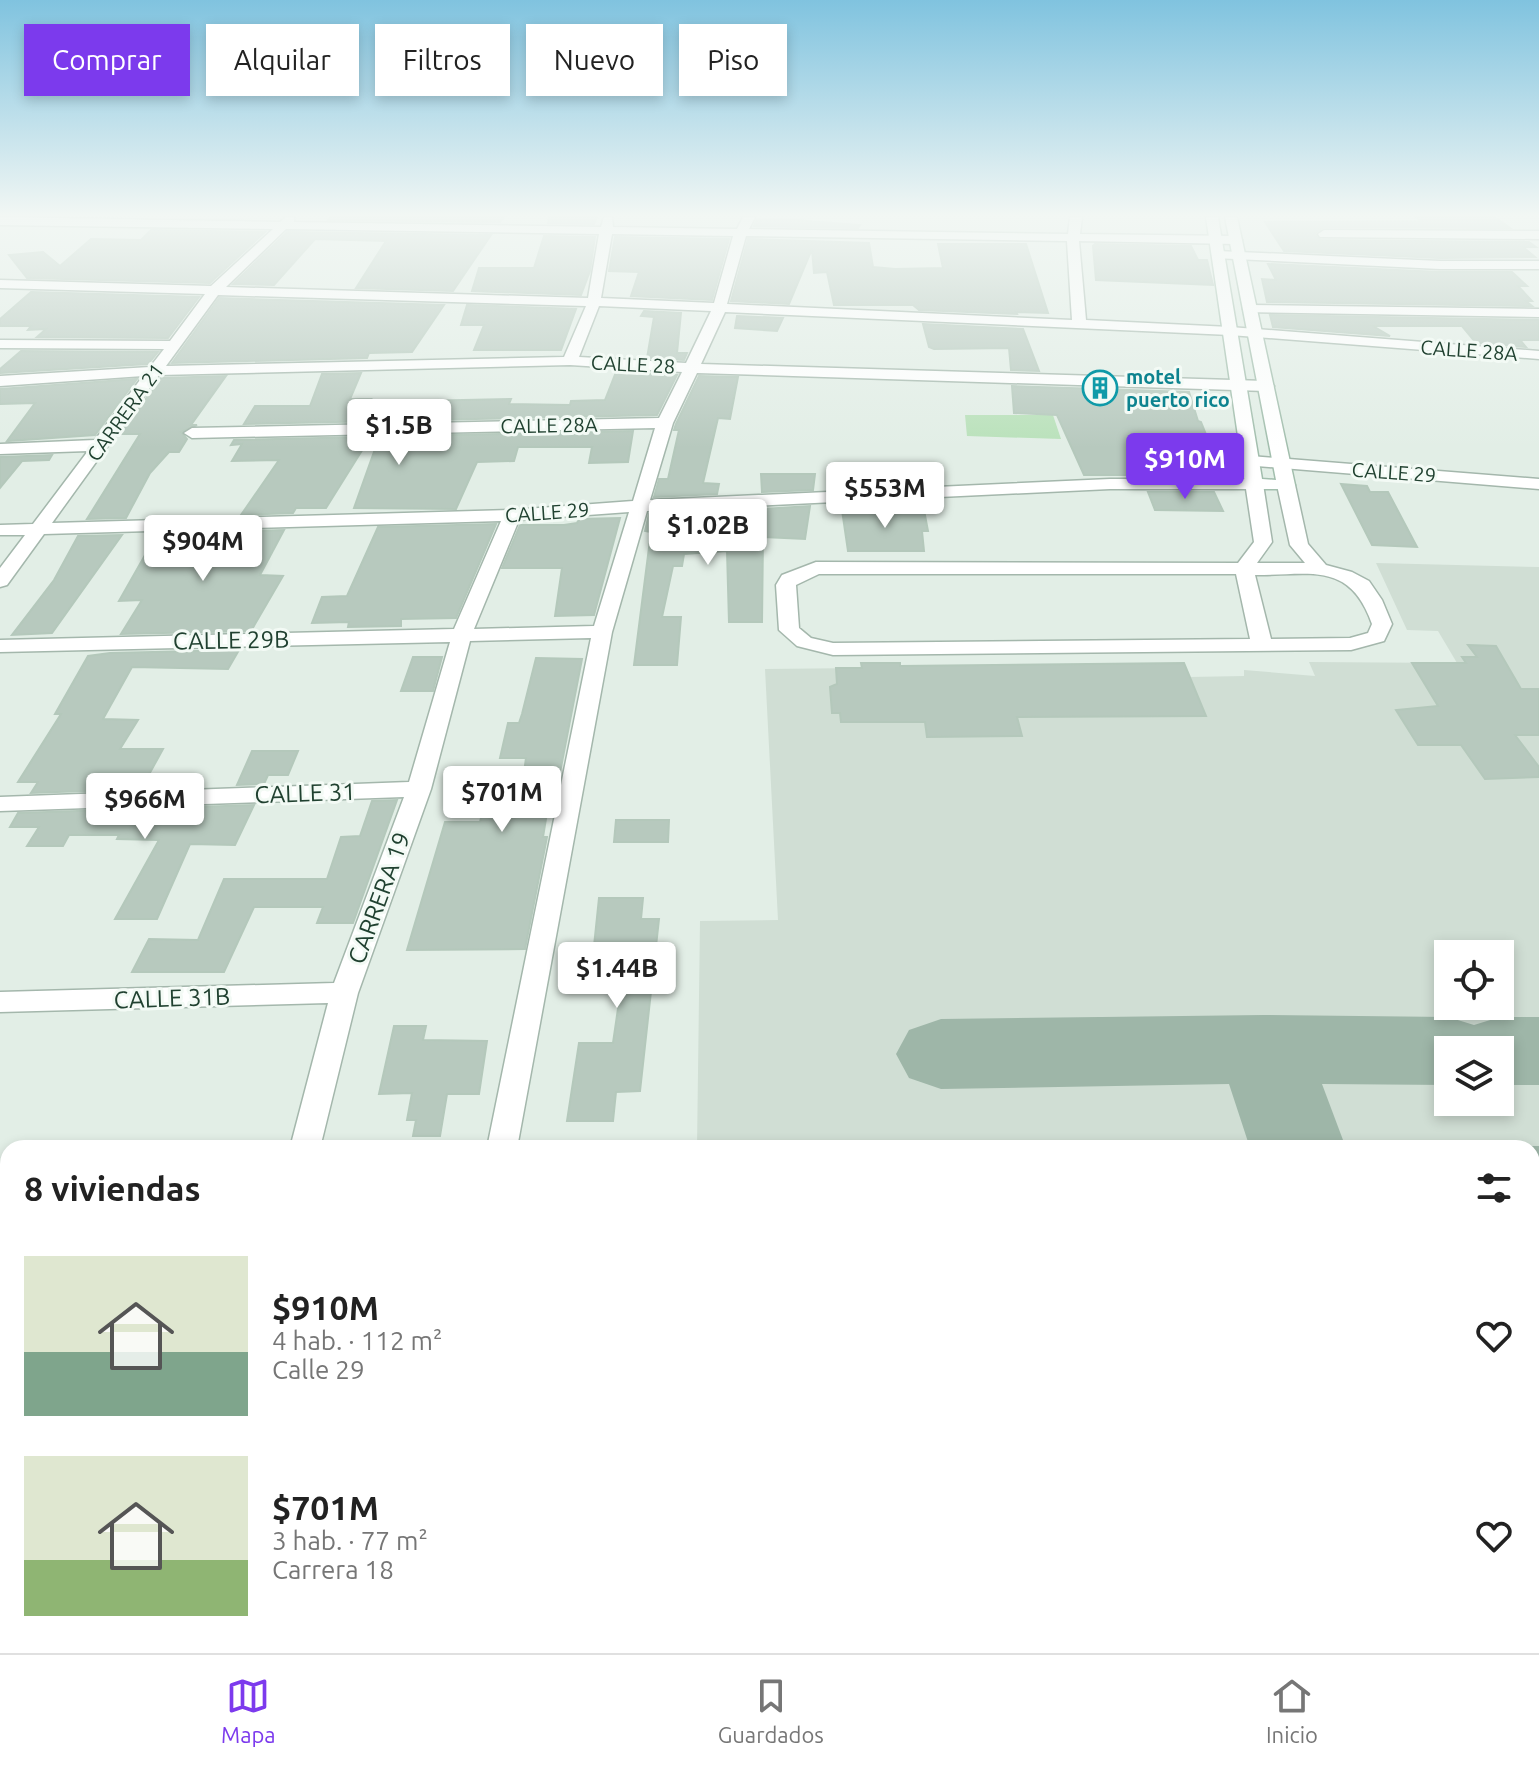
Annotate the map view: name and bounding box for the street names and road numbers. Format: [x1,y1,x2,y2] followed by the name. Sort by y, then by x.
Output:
[1420,335,1518,365] street label: CALLE 28A
[590,350,676,378] street label: CALLE 28
[82,359,168,465] street label: CARRERA 21
[500,413,598,437] street label: CALLE 28A
[1351,458,1437,486] street label: CALLE 29
[504,498,590,526] street label: CALLE 29
[172,625,290,655] street label: CALLE 29B
[254,778,356,808] street label: CALLE 31
[343,828,415,968] street label: CARRERA 19
[113,982,231,1014] street label: CALLE 31B

